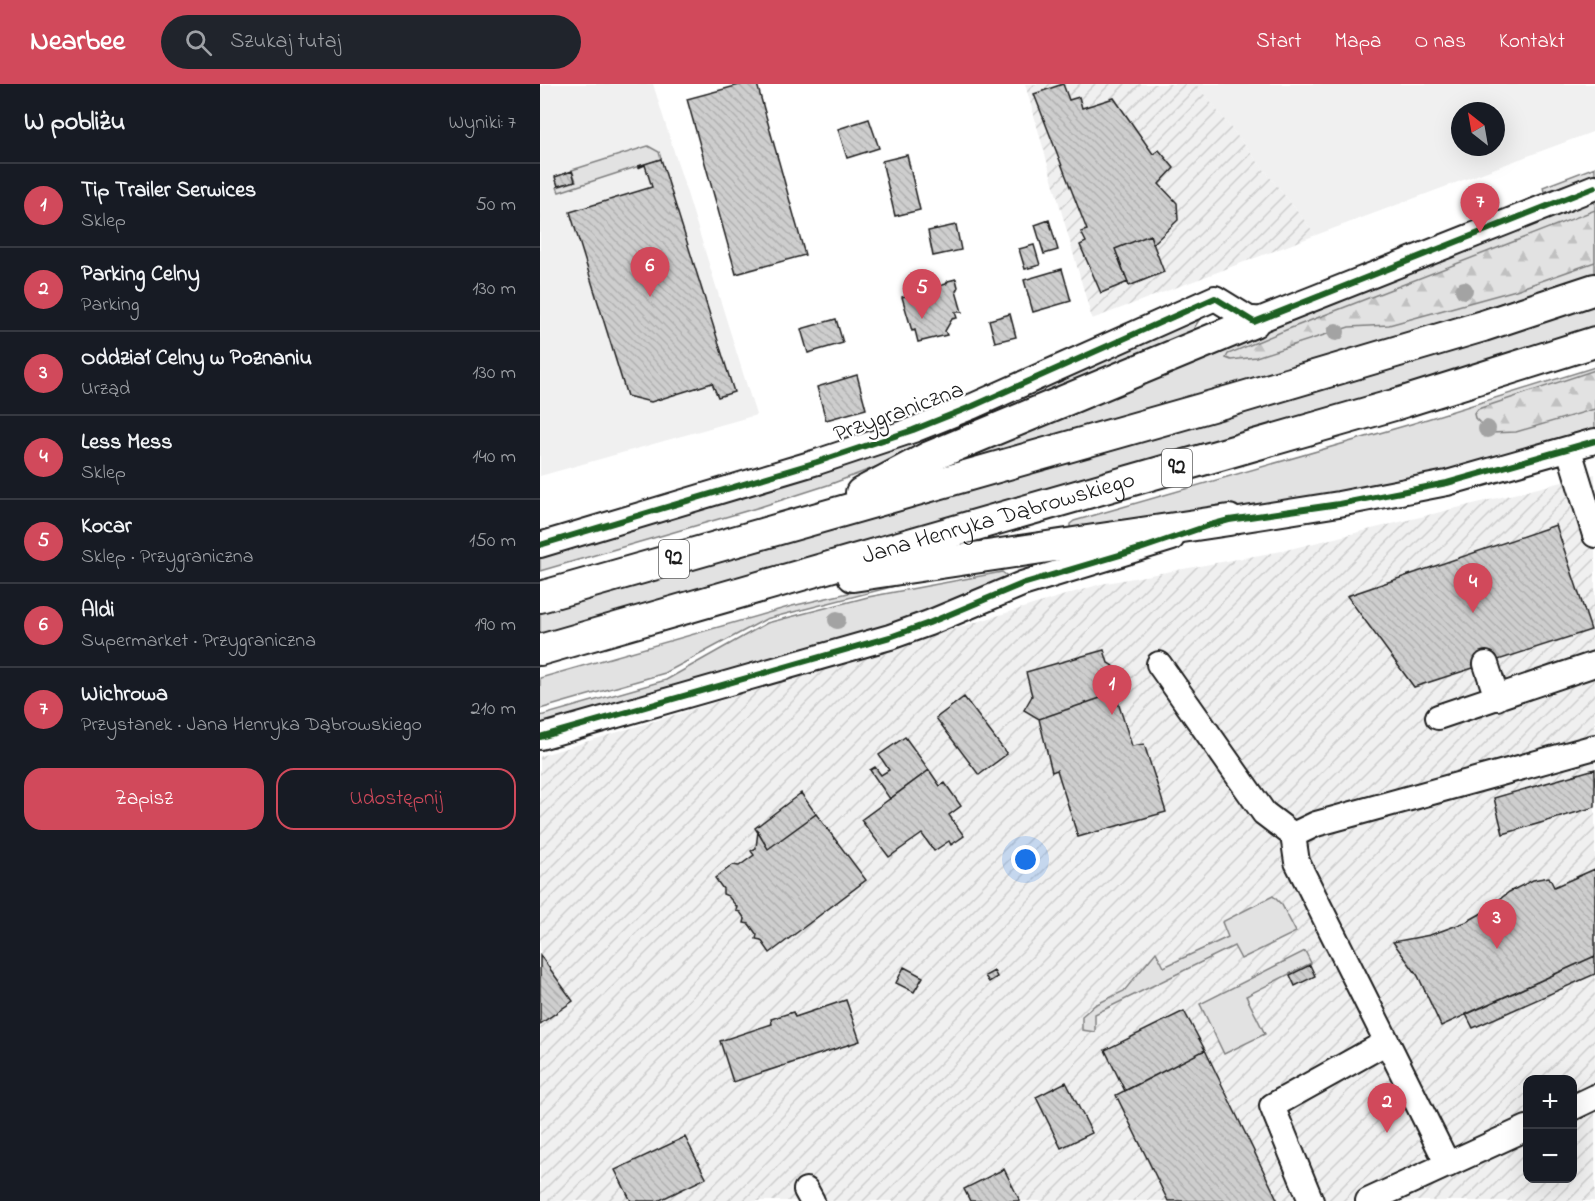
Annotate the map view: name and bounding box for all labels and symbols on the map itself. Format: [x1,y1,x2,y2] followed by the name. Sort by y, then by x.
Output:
[1451,102,1505,156] north arrow
[1460,184,1500,233] pin: 7
[630,248,670,297] pin: 6
[902,270,941,319] pin: 5
[829,373,969,454] street label: Przygraniczna
[1162,449,1192,487] road number: 92
[858,463,1139,574] street label: Jana Henryka Dąbrowskiego
[659,540,689,578] road number: 92
[1454,564,1492,613] pin: 4
[1092,666,1132,715] pin: 1
[1011,845,1040,874] your location
[1478,900,1516,949] pin: 3
[1368,1084,1406,1133] pin: 2

